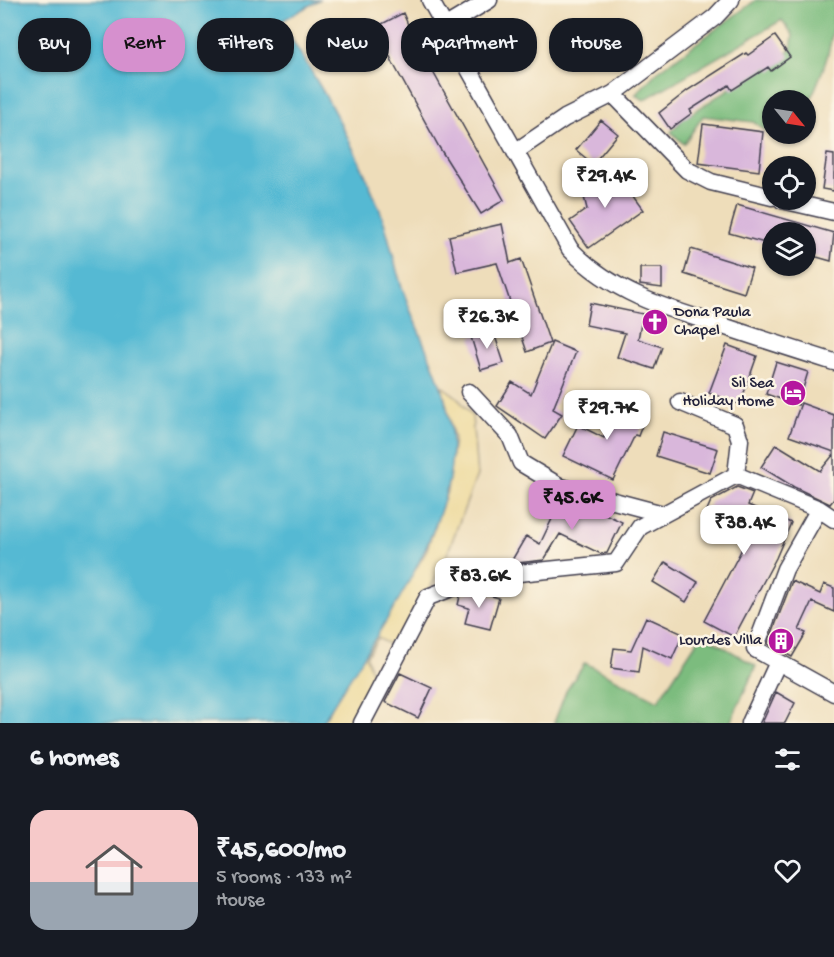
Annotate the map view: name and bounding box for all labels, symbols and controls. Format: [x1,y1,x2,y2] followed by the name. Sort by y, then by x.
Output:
[18,18,91,72] chip: Buy
[103,18,185,72] chip: Rent
[197,18,294,72] chip: Filters
[306,18,389,72] chip: New
[401,18,537,72] chip: Apartment
[549,18,643,72] chip: House
[762,90,816,144] north arrow
[762,90,816,276] map controls
[762,156,816,210] button: locate
[556,158,654,209] pin: ₹29.4K
[576,166,634,189] text: ₹29.4K
[762,222,816,276] button: layers
[438,299,536,350] pin: ₹26.3K
[673,304,752,341] place label: Dona Paula Chapel
[457,307,517,330] text: ₹26.3K
[640,307,670,337] church icon: Dona Paula Chapel
[683,375,775,412] place label: Sil Sea Holiday Home
[778,378,808,408] hotel icon: Sil Sea Holiday Home
[558,390,656,441] pin: ₹29.7K
[578,398,636,421] text: ₹29.7K
[523,480,621,531] pin: ₹45.6K
[543,488,601,511] text: ₹45.6K
[695,505,793,556] pin: ₹38.4K
[714,513,774,536] text: ₹38.4K
[430,558,528,609] pin: ₹83.6K
[449,566,509,589] text: ₹83.6K
[766,626,796,656] building icon: Lourdes Villa
[679,632,763,651] place label: Lourdes Villa
[771,743,804,776] icon: filters
[30,744,118,775] text: 6 homes
[78,834,150,906] icon: home
[216,836,346,867] text: ₹45,600/mo
[771,854,804,887] icon: heart
[216,867,352,890] text: 5 rooms · 133 m²
[216,890,265,913] text: House

